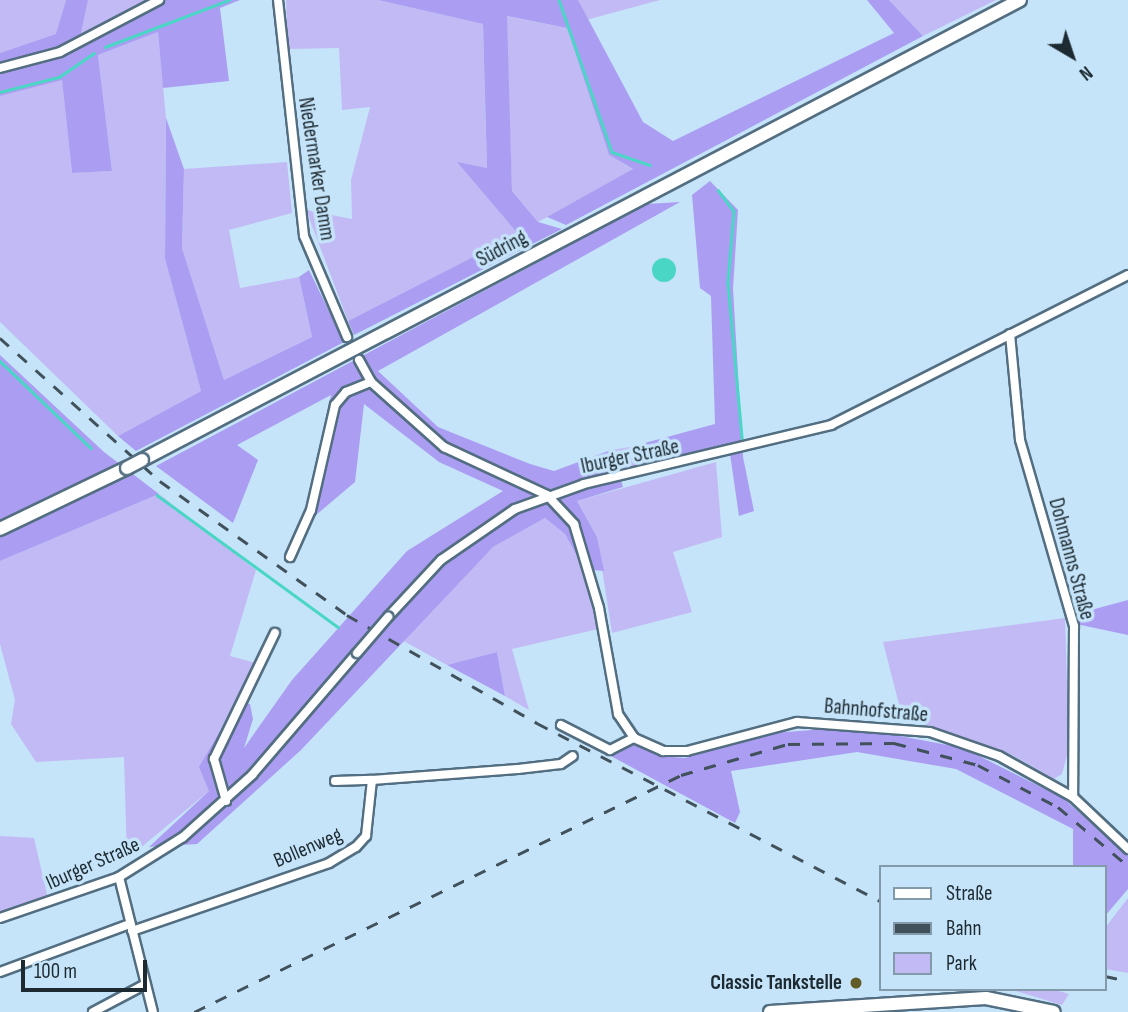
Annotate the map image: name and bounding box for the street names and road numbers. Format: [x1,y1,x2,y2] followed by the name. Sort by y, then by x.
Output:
[292,96,340,242] street label: Niedermarker Damm
[472,225,532,273] street label: Südring
[579,434,681,480] street label: Iburger Straße
[1043,495,1099,623] street label: Dohmanns Straße
[823,694,929,728] street label: Bahnhofstraße
[270,822,346,874] street label: Bollenweg
[42,832,144,896] street label: Iburger Straße

